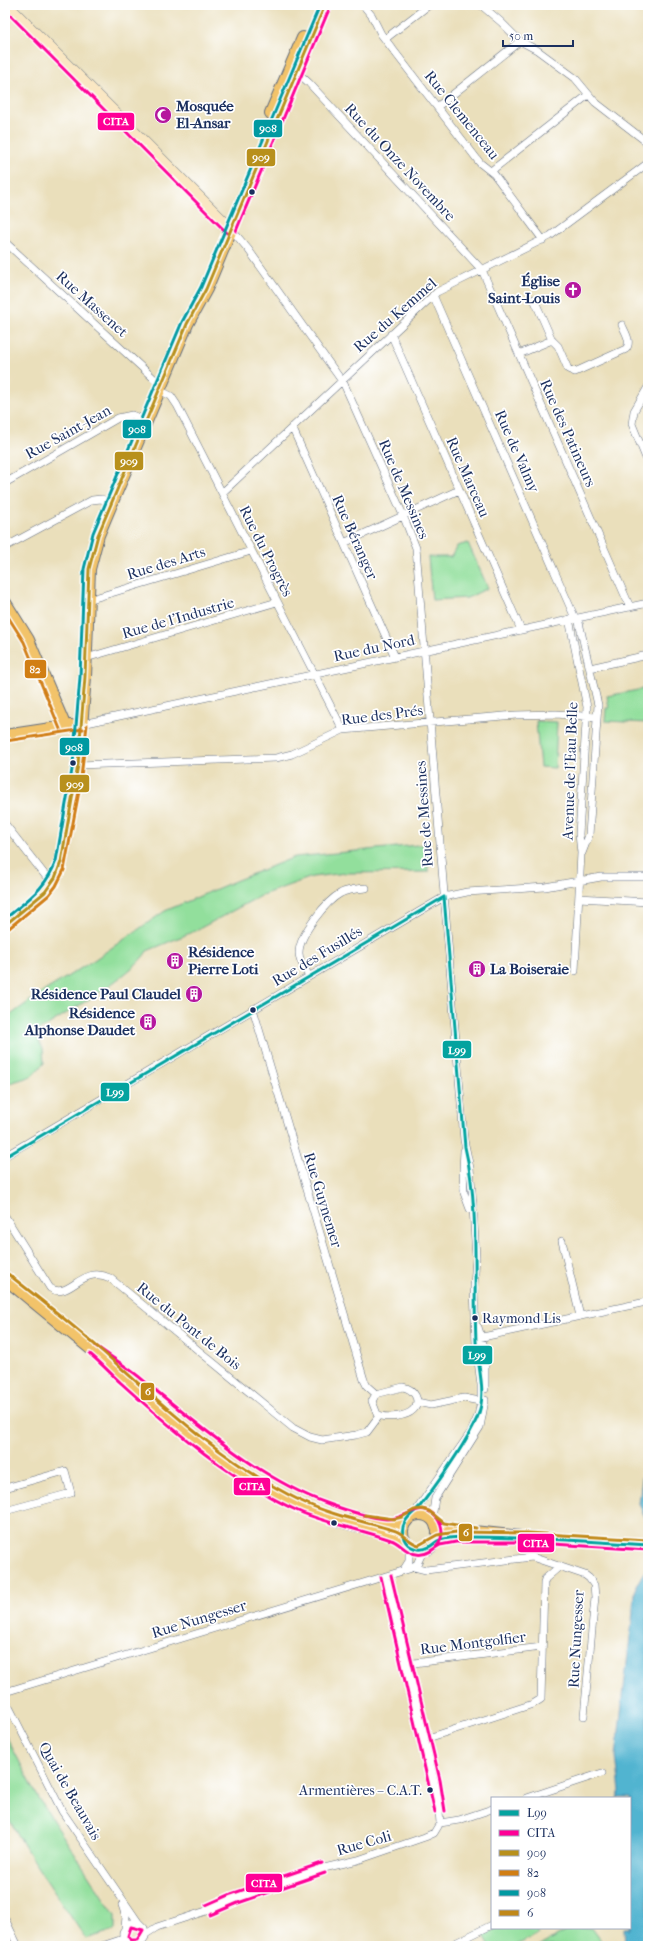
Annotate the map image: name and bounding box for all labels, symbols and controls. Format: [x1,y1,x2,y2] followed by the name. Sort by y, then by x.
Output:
[503,22,573,48] scale bar
[509,29,533,43] text: 50 m
[421,67,504,163] street label: Rue Clemenceau
[175,97,234,132] place label: Mosquée El-Ansar
[341,99,460,225] street label: Rue du Onze Novembre
[153,105,173,125] mosque icon: Mosquée El-Ansar
[97,112,135,131] line badge: CITA
[103,115,130,128] text: CITA
[253,119,283,138] line badge: 908
[258,122,277,135] text: 908
[246,148,276,167] line badge: 909
[251,151,270,164] text: 909
[247,187,257,197] unlabelled marker
[52,267,132,341] street label: Rue Massenet
[488,272,561,307] place label: Église Saint-Louis
[350,274,440,356] street label: Rue du Kemmel
[563,280,583,300] church icon: Église Saint-Louis
[536,376,600,490] street label: Rue des Patineurs
[22,401,114,463] street label: Rue Saint-Jean
[491,407,544,496] street label: Rue de Valmy
[122,419,152,439] line badge: 908
[127,423,146,436] text: 908
[442,434,494,520] street label: Rue Marceau
[375,436,433,542] street label: Rue de Messines
[114,451,144,471] line badge: 909
[119,455,138,468] text: 909
[328,492,382,583] street label: Rue Béranger
[235,502,297,600] street label: Rue du Progrès
[125,542,208,583] street label: Rue des Arts
[120,593,237,643] street label: Rue de l'Industrie
[332,630,417,665] street label: Rue du Nord
[24,659,47,679] line badge: 82
[29,663,41,676] text: 82
[340,701,424,729] street label: Rue des Prés
[559,701,581,841] street label: Avenue de l'Eau Belle
[59,737,90,756] line badge: 908
[64,741,83,754] text: 908
[68,758,78,768] unlabelled marker
[411,760,437,868] street label: Rue de Messines
[59,774,90,793] line badge: 909
[65,778,84,791] text: 909
[269,922,366,990] street label: Rue des Fusillés
[188,943,259,978] place label: Résidence Pierre Loti
[165,951,185,971] building icon: Résidence Pierre Loti
[467,959,487,979] building icon: La Boiseraie
[490,960,570,978] place label: La Boiseraie
[184,984,204,1004] building icon: Résidence Paul Claudel
[31,985,182,1003] place label: Résidence Paul Claudel
[24,1004,136,1039] place label: Résidence Alphonse Daudet
[248,1005,258,1015] unlabelled marker
[138,1012,158,1032] building icon: Résidence Alphonse Daudet
[442,1040,472,1059] line badge: L99
[448,1044,466,1057] text: L99
[100,1082,130,1102] line badge: L99
[106,1086,124,1099] text: L99
[300,1150,346,1250] street label: Rue Guynemer
[133,1278,245,1374] street label: Rue du Pont de Bois
[482,1310,561,1327] place label: Raymond Lis
[470,1313,480,1323] marker: Raymond Lis
[462,1345,493,1365] line badge: L99
[468,1349,486,1362] text: L99
[140,1382,155,1401] line badge: 6
[145,1385,152,1398] text: 6
[233,1477,271,1496] line badge: CITA
[239,1480,266,1493] text: CITA
[329,1518,339,1528] unlabelled marker
[458,1523,473,1542] line badge: 6
[463,1526,470,1539] text: 6
[517,1533,555,1553] line badge: CITA
[523,1537,550,1550] text: CITA
[564,1589,588,1689] street label: Rue Nungesser
[149,1596,249,1642] street label: Rue Nungesser
[419,1628,528,1658] street label: Rue Montgolfier
[35,1739,106,1844] street label: Quai de Beauvais
[298,1782,422,1799] place label: Armentières – C.A.T.
[425,1785,435,1795] marker: Armentières – C.A.T.
[491,1797,631,1929] legend
[527,1806,547,1820] text: L99
[335,1826,394,1859] street label: Rue Coli
[527,1826,556,1840] text: CITA
[527,1846,546,1860] text: 909
[527,1866,539,1880] text: 82
[245,1873,283,1893] line badge: CITA
[251,1877,278,1890] text: CITA
[527,1886,546,1900] text: 908
[527,1906,534,1920] text: 6

